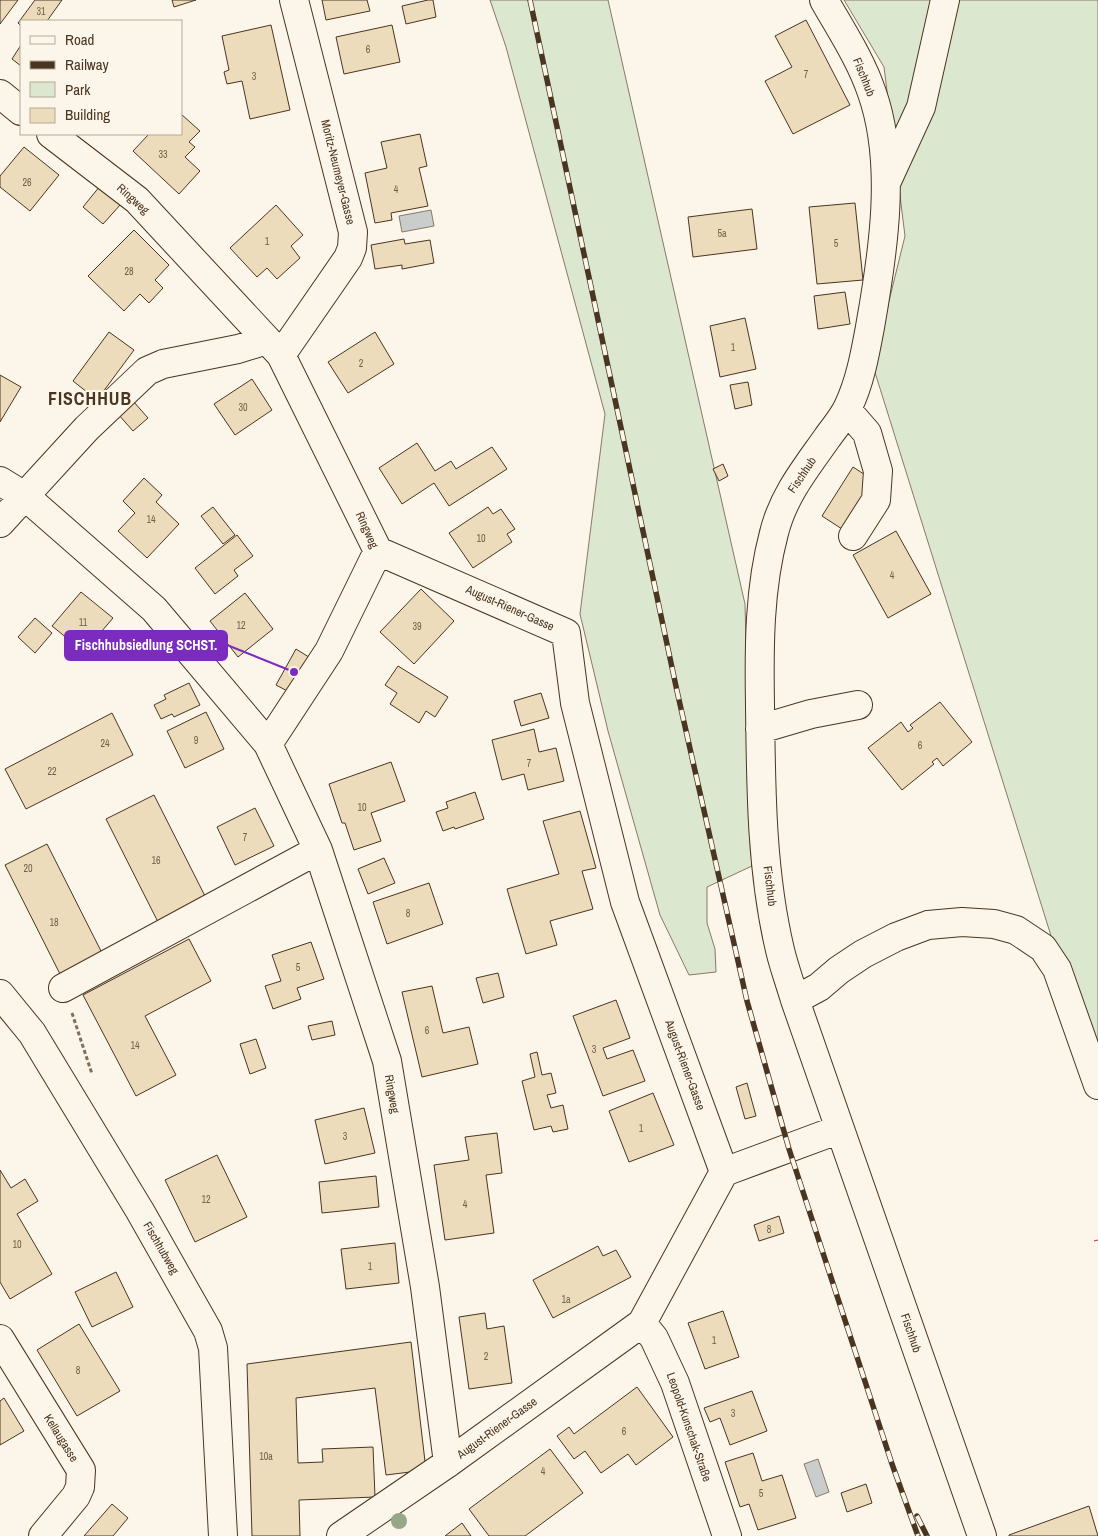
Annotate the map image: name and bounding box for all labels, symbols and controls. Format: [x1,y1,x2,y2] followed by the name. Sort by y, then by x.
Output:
[36,5,46,18] house number: 31
[20,20,182,135] legend
[65,29,94,50] text: Road
[366,43,371,56] house number: 6
[65,54,110,75] text: Railway
[849,55,879,99] street label: Fischhub
[804,68,809,81] house number: 7
[252,70,257,83] house number: 3
[65,79,91,100] text: Park
[65,104,110,125] text: Building
[317,118,359,226] street label: Moritz-Neumeyer-Gasse
[158,148,168,161] house number: 33
[22,176,32,189] house number: 26
[113,180,153,218] street label: Ringweg
[394,183,399,196] house number: 4
[717,227,727,240] house number: 5a
[265,235,270,248] house number: 1
[834,237,839,250] house number: 5
[124,265,134,278] house number: 28
[731,341,736,354] house number: 1
[359,357,364,370] house number: 2
[48,386,132,411] district label: FISCHHUB
[238,401,248,414] house number: 30
[784,454,820,496] street label: Fischhub
[352,509,382,551] street label: Ringweg
[146,513,156,526] house number: 14
[476,532,486,545] house number: 10
[890,569,895,582] house number: 4
[462,581,557,635] street label: August-Riener-Gasse
[79,616,88,629] house number: 11
[236,619,246,632] house number: 12
[412,620,422,633] house number: 39
[65,631,227,660] callout: Fischhubsiedlung SCHST.
[75,636,217,654] text: Fischhubsiedlung SCHST.
[194,734,199,747] house number: 9
[100,737,110,750] house number: 24
[918,739,923,752] house number: 6
[527,757,532,770] house number: 7
[47,765,57,778] house number: 22
[357,801,367,814] house number: 10
[243,831,248,844] house number: 7
[151,854,161,867] house number: 16
[23,862,33,875] house number: 20
[760,865,780,907] street label: Fischhub
[406,907,411,920] house number: 8
[49,916,59,929] house number: 18
[296,961,301,974] house number: 5
[661,1017,709,1112] street label: August-Riener-Gasse
[425,1024,430,1037] house number: 6
[130,1039,140,1052] house number: 14
[592,1043,597,1056] house number: 3
[381,1073,403,1115] street label: Ringweg
[639,1122,644,1135] house number: 1
[343,1130,348,1143] house number: 3
[201,1193,211,1206] house number: 12
[463,1198,468,1211] house number: 4
[139,1219,183,1278] street label: Fischhubweg
[767,1223,772,1236] house number: 8
[12,1238,22,1251] house number: 10
[368,1260,373,1273] house number: 1
[561,1293,571,1306] house number: 1a
[897,1311,925,1355] street label: Fischhub
[712,1334,717,1347] house number: 1
[484,1350,489,1363] house number: 2
[76,1364,81,1377] house number: 8
[663,1370,715,1484] street label: Leopold-Kunschak-Straße
[453,1394,540,1463] street label: August-Riener-Gasse
[731,1407,736,1420] house number: 3
[40,1411,82,1465] street label: Kellaugasse
[622,1425,627,1438] house number: 6
[259,1450,273,1463] house number: 10a
[541,1465,546,1478] house number: 4
[759,1487,764,1500] house number: 5

